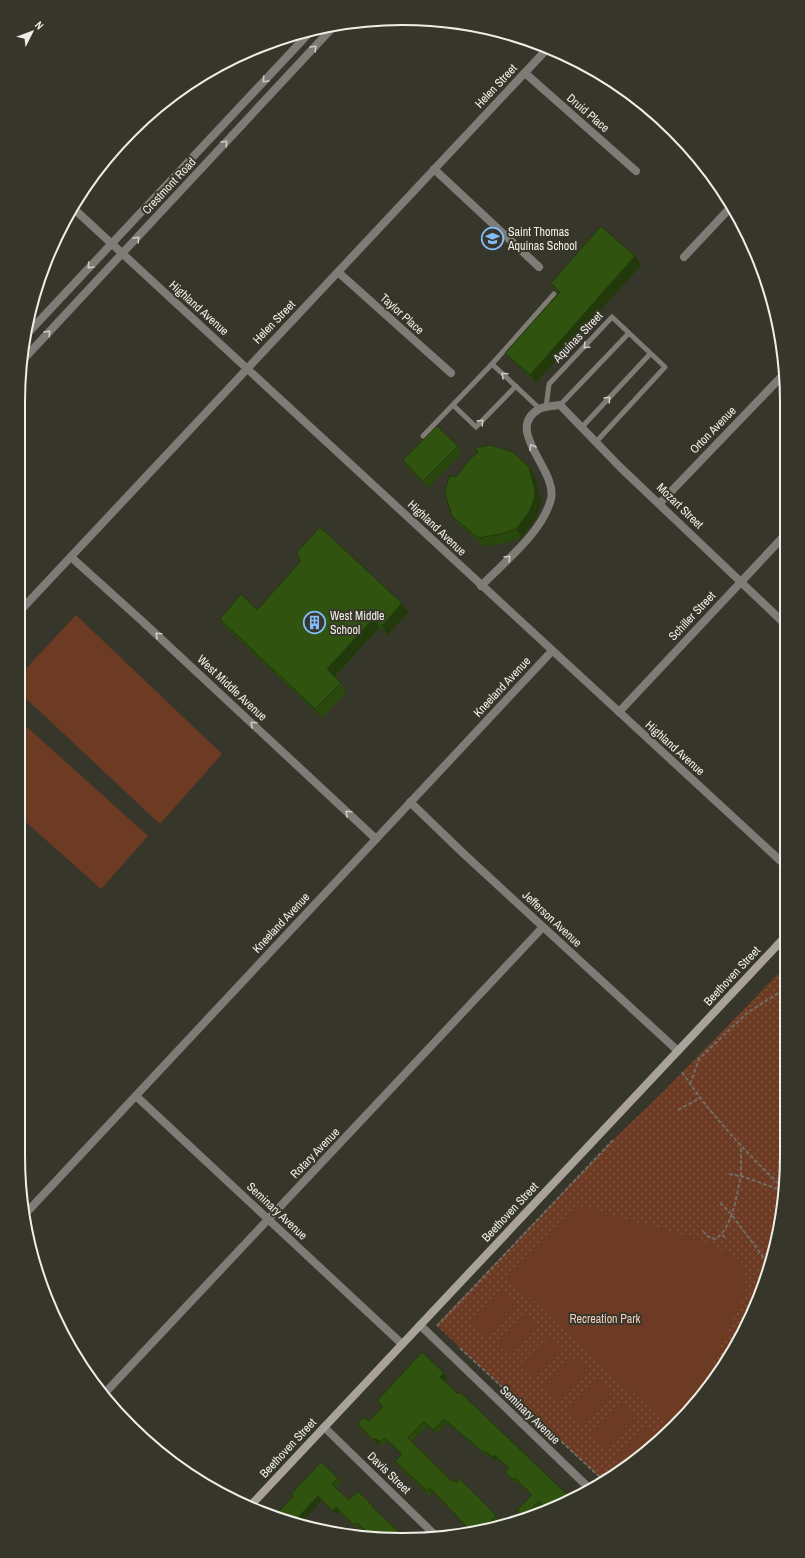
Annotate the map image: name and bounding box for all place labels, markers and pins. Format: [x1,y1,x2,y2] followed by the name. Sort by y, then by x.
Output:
[507,224,577,254] place label: Saint Thomas Aquinas School
[480,226,506,252] school or university icon: Saint Thomas Aquinas School
[330,608,385,638] place label: West Middle School
[301,610,327,636] building icon: West Middle School

